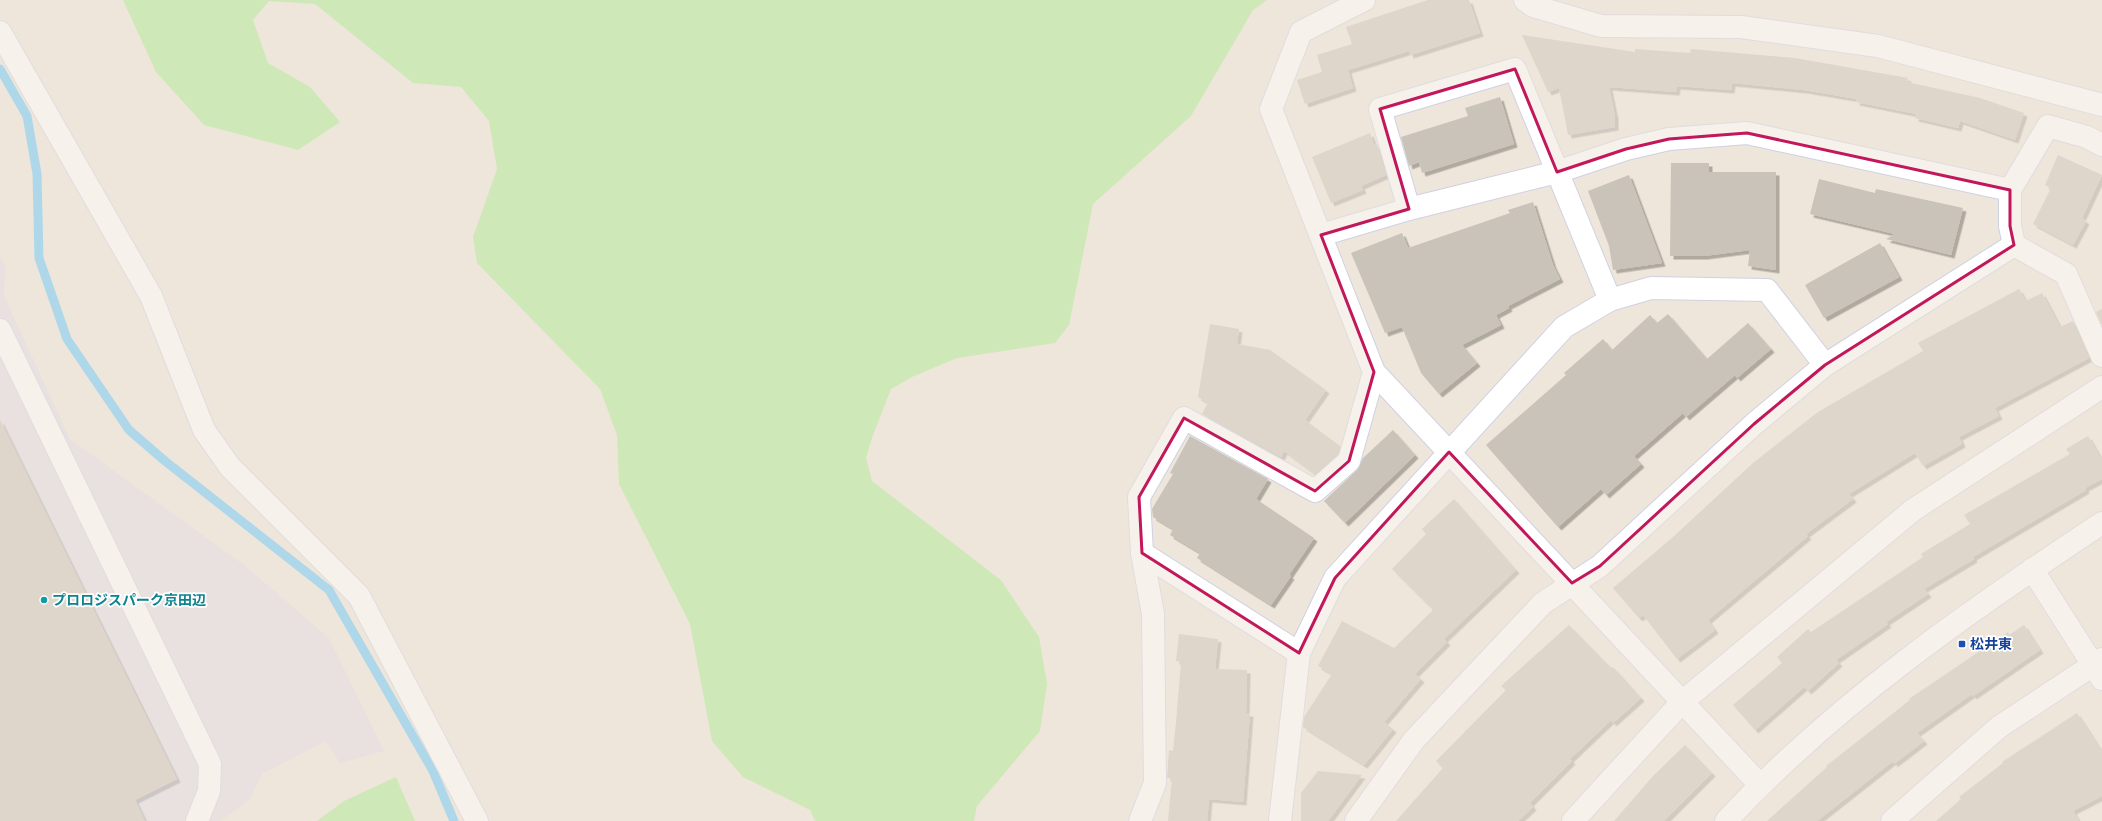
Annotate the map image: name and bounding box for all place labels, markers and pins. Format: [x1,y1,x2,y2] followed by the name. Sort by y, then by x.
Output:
[52,593,206,608] place label: プロロジスパーク京田辺
[39,595,49,605] marker: プロロジスパーク京田辺
[1970,636,2012,652] place label: 松井東
[1957,639,1967,649] marker: 松井東

